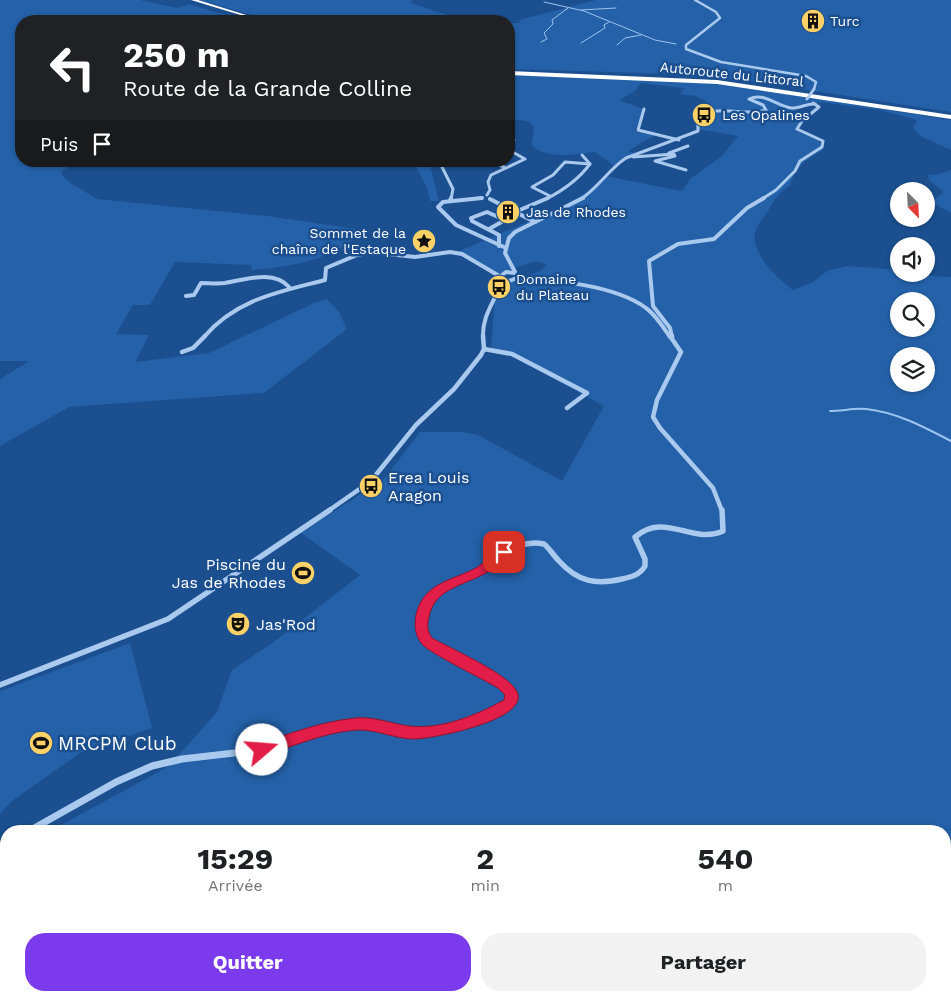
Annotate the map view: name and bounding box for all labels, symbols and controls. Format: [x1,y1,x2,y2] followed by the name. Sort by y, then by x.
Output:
[800,8,826,34] building icon: Turc
[830,13,860,29] place label: Turc
[123,34,230,76] text: 250 m
[40,35,105,100] icon: left
[659,58,805,90] street label: Autoroute du Littoral
[123,76,412,101] text: Route de la Grande Colline
[691,102,717,128] bus stop icon: Les Opalines
[722,107,810,123] place label: Les Opalines
[88,130,116,158] icon: arrive
[40,133,78,156] text: Puis
[890,182,935,228] north arrow
[890,182,935,392] map controls
[495,199,521,225] building icon: Jas de Rhodes
[526,204,626,220] place label: Jas de Rhodes
[272,225,406,257] place label: Sommet de la chaîne de l'Estaque
[411,228,437,254] place icon: Sommet de la chaîne de l'Estaque
[890,237,935,282] button: sound
[516,271,589,303] place label: Domaine du Plateau
[486,274,512,300] bus stop icon: Domaine du Plateau
[890,292,935,337] button: search
[890,347,935,392] button: layers
[388,468,469,505] place label: Erea Louis Aragon
[358,473,384,499] bus stop icon: Erea Louis Aragon
[483,531,525,573] pin
[490,538,518,566] icon: arrive
[172,555,286,592] place label: Piscine du Jas de Rhodes
[290,560,316,586] sports icon: Piscine du Jas de Rhodes
[225,611,251,637] theatre icon: Jas'Rod
[256,615,316,634] place label: Jas'Rod
[235,723,287,775] position arrow
[28,730,54,756] sports icon: MRCPM Club
[58,732,177,755] place label: MRCPM Club
[197,841,273,876] text: 15:29
[476,841,494,876] text: 2
[697,841,754,876] text: 540
[208,876,263,895] text: Arrivée
[471,876,500,895] text: min
[718,876,733,895] text: m
[25,933,471,991] button: Quitter
[481,933,926,991] button: Partager

